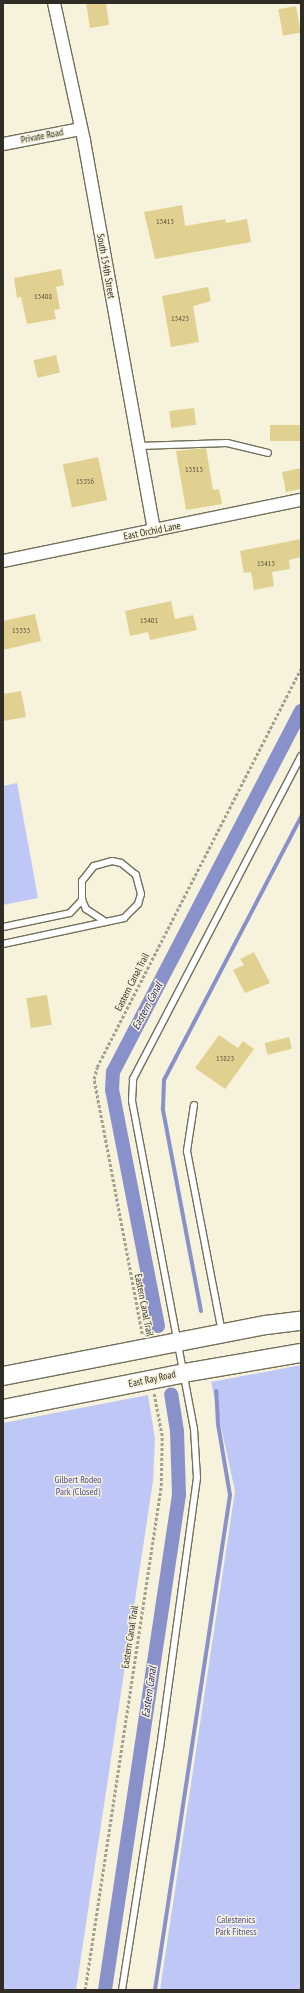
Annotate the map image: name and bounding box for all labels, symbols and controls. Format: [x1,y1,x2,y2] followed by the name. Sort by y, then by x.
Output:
[20,126,64,146] street label: Private Road
[156,217,174,227] house number: 13415
[94,233,118,299] street label: South 154th Street
[34,292,52,302] house number: 13408
[171,314,189,324] house number: 13425
[185,465,203,475] house number: 13515
[76,477,94,487] house number: 15356
[122,520,182,542] street label: East Orchid Lane
[257,559,275,569] house number: 15415
[140,616,158,626] house number: 15401
[12,626,30,636] house number: 15333
[112,951,152,1013] street label: Eastern Canal Trail
[129,980,165,1032] water label: Eastern Canal
[216,1054,234,1064] house number: 13823
[132,1273,156,1337] street label: Eastern Canal Trail
[127,1368,177,1390] street label: East Ray Road
[54,1473,102,1496] park label: Gilbert Rodeo Park (Closed)
[119,1605,141,1669] street label: Eastern Canal Trail
[139,1666,159,1718] water label: Eastern Canal
[215,1913,257,1936] park label: Calestenics Park Fitness

